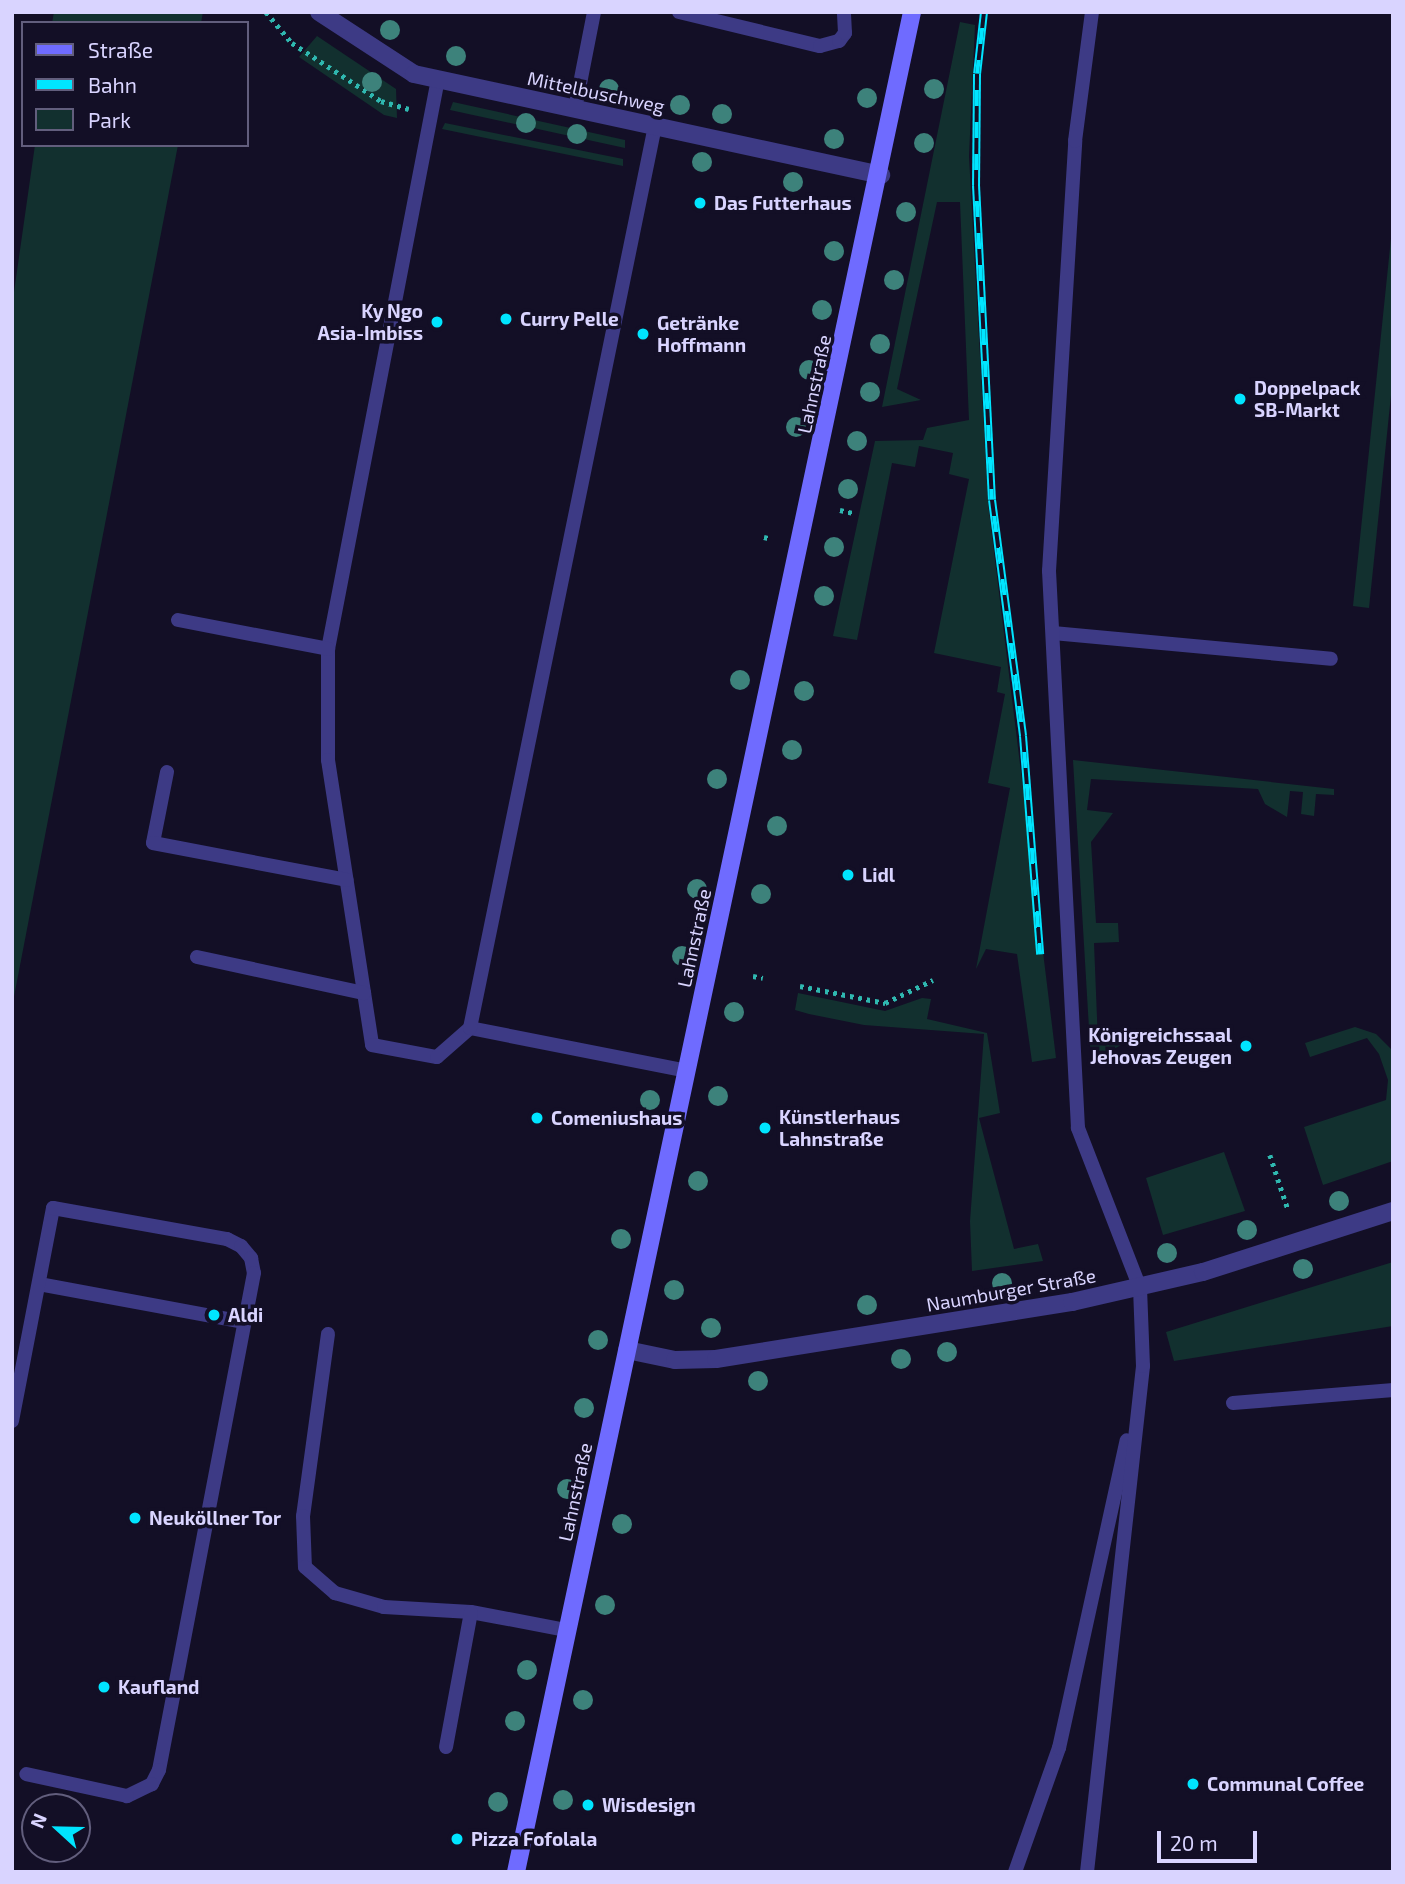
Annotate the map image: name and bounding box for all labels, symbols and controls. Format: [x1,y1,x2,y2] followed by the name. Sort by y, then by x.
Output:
[21,21,248,147] legend
[88,37,153,62] text: Straße
[525,66,667,118] street label: Mittelbuschweg
[88,72,137,97] text: Bahn
[88,107,131,132] text: Park
[714,192,852,214] place label: Das Futterhaus
[692,195,708,211] marker: Das Futterhaus
[318,300,423,344] place label: Ky Ngo Asia-Imbiss
[520,308,619,330] place label: Curry Pelle
[498,311,514,327] marker: Curry Pelle
[657,312,746,356] place label: Getränke Hoffmann
[429,314,445,330] marker: Ky Ngo Asia-Imbiss
[635,326,651,342] marker: Getränke Hoffmann
[792,333,836,435] street label: Lahnstraße
[1254,377,1360,421] place label: Doppelpack SB-Markt
[1232,391,1248,407] marker: Doppelpack SB-Markt
[862,864,895,886] place label: Lidl
[840,867,856,883] marker: Lidl
[672,887,716,989] street label: Lahnstraße
[1088,1024,1232,1068] place label: Königreichssaal Jehovas Zeugen
[1238,1038,1254,1054] marker: Königreichssaal Jehovas Zeugen
[779,1106,900,1150] place label: Künstlerhaus Lahnstraße
[551,1107,682,1129] place label: Comeniushaus
[529,1110,545,1126] marker: Comeniushaus
[757,1120,773,1136] marker: Künstlerhaus Lahnstraße
[924,1264,1098,1316] street label: Naumburger Straße
[228,1304,263,1326] place label: Aldi
[206,1307,222,1323] marker: Aldi
[553,1441,597,1543] street label: Lahnstraße
[149,1507,282,1529] place label: Neuköllner Tor
[127,1510,143,1526] marker: Neuköllner Tor
[118,1676,199,1698] place label: Kaufland
[96,1679,112,1695] marker: Kaufland
[1207,1773,1365,1795] place label: Communal Coffee
[1185,1776,1201,1792] marker: Communal Coffee
[21,1793,91,1863] north arrow
[602,1794,696,1816] place label: Wisdesign
[580,1797,596,1813] marker: Wisdesign
[25,1810,51,1831] text: N
[1160,1818,1260,1862] scale bar
[471,1828,597,1850] place label: Pizza Fofolala
[1170,1830,1218,1855] text: 20 m
[449,1831,465,1847] marker: Pizza Fofolala

